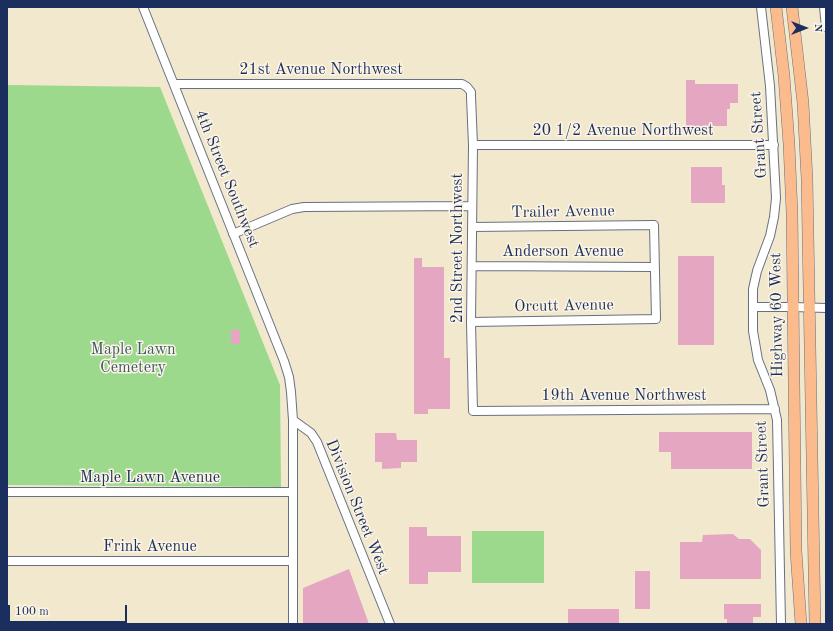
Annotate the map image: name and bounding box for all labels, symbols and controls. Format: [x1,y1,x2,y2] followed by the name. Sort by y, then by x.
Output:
[785,8,825,48] north arrow
[812,24,823,32] text: N
[239,60,403,80] street label: 21st Avenue Northwest
[746,91,772,179] street label: Grant Street
[191,107,263,251] street label: 4th Street Southwest
[532,121,714,141] street label: 20 1/2 Avenue Northwest
[448,173,468,323] street label: 2nd Street Northwest
[511,201,615,223] street label: Trailer Avenue
[502,242,624,262] street label: Anderson Avenue
[766,252,788,378] street label: Highway 60 West
[514,296,614,316] street label: Orcutt Avenue
[90,340,176,378] park label: Maple Lawn Cemetery
[541,386,707,406] street label: 19th Avenue Northwest
[752,420,774,508] street label: Grant Street
[321,437,393,577] street label: Division Street West
[80,468,220,488] street label: Maple Lawn Avenue
[103,537,197,557] street label: Frink Avenue
[10,597,129,623] scale bar
[15,606,49,618] text: 100 m

